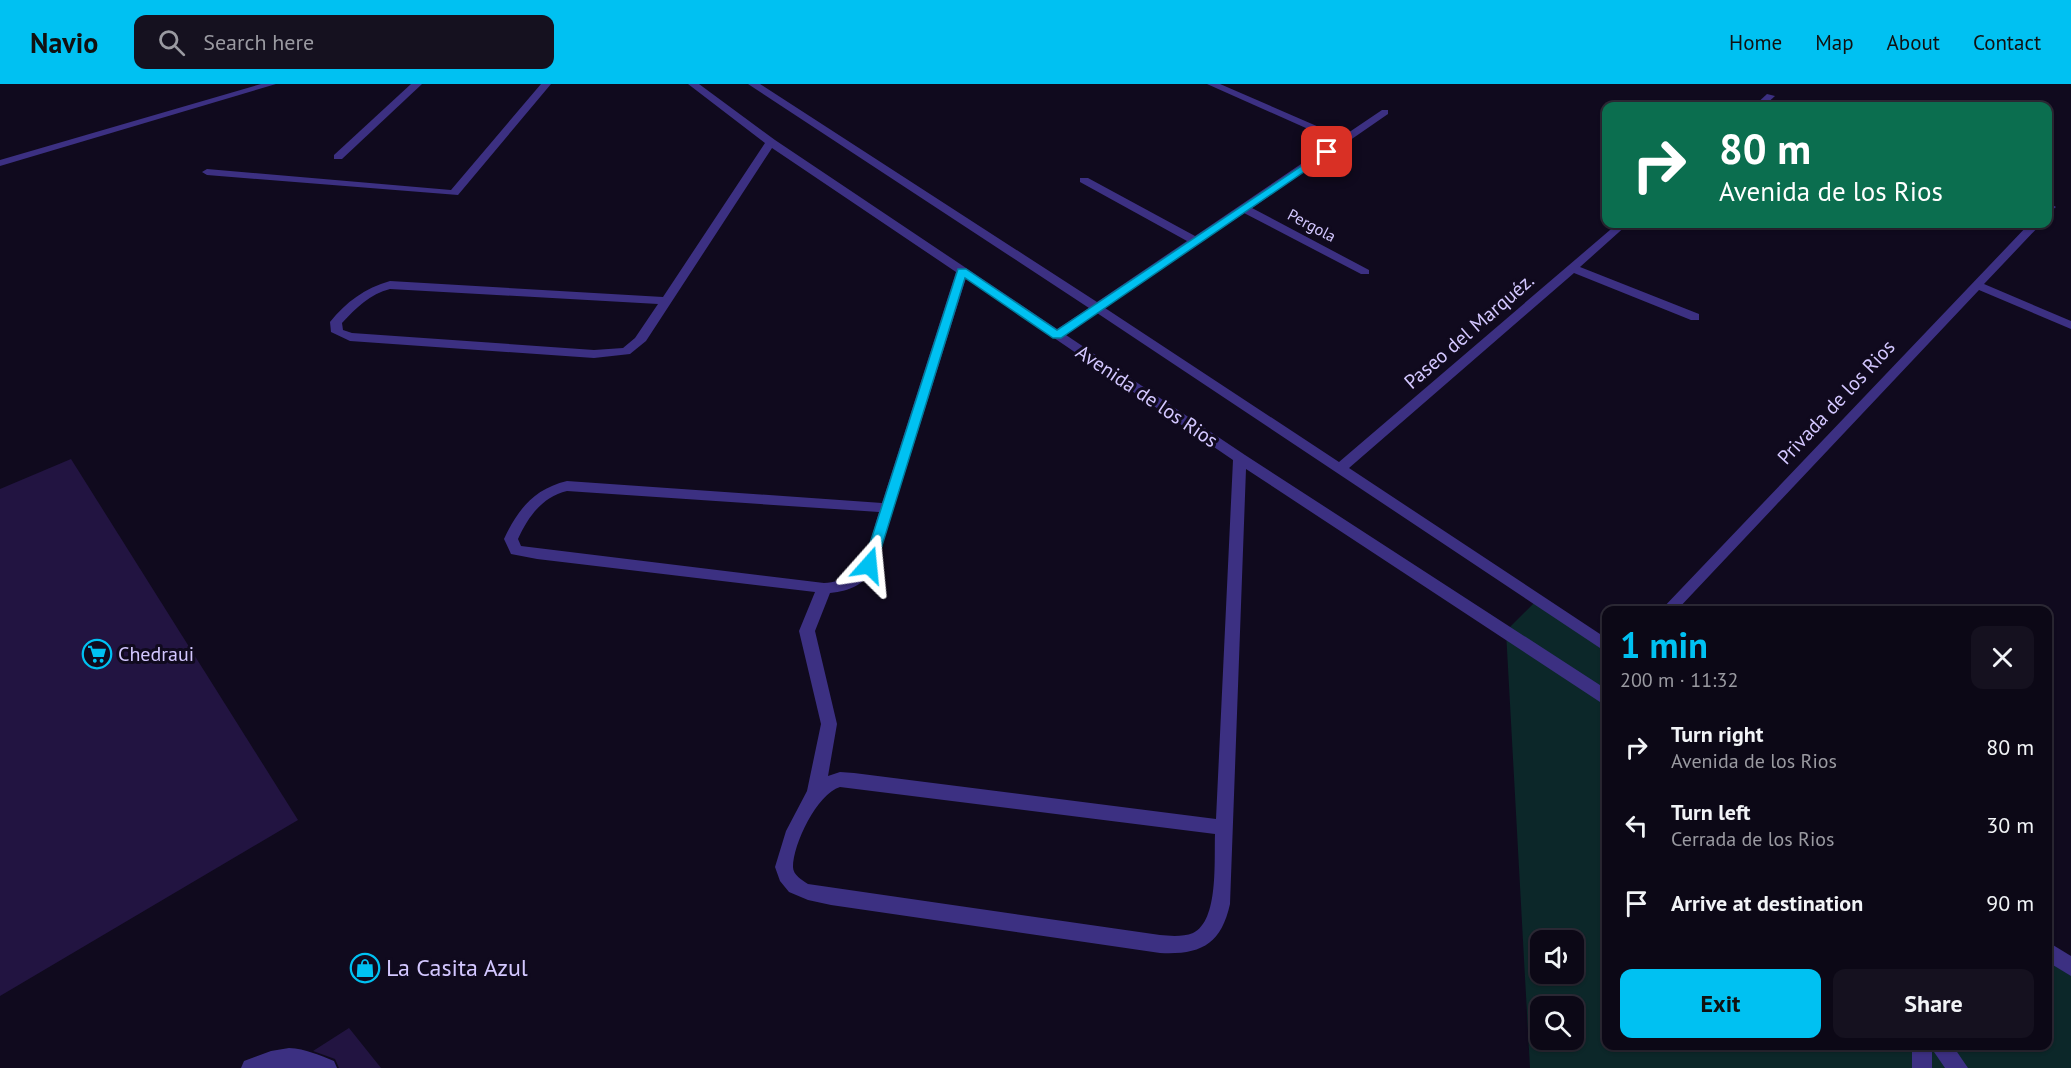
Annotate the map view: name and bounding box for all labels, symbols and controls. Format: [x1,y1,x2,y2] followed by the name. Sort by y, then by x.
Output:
[134,15,554,69] search box
[30,24,98,61] text: Navio
[155,26,188,59] icon: search
[203,28,314,56] text: Search here
[1729,29,1782,56] text: Home
[1815,29,1854,56] text: Map
[1887,29,1940,56] text: About
[1973,29,2041,56] text: Contact
[1719,121,1811,176] text: 80 m
[1301,126,1352,177] pin
[1620,126,1698,204] icon: right
[1310,135,1343,168] icon: arrive
[1719,174,1943,208] text: Avenida de los Rios
[1284,204,1340,246] street label: Pergola
[1399,267,1539,395] street label: Paseo del Marquéz.
[1772,334,1900,470] street label: Privada de los Rios
[1071,339,1223,453] street label: Avenida de los Rios
[837,533,901,597] position arrow
[1620,621,1708,668] text: 1 min
[1971,626,2034,689] button: close
[81,638,113,670] supermarket icon: Chedraui
[118,641,194,667] place label: Chedraui
[1620,667,1738,693] text: 200 m · 11:32
[1671,720,1763,748] text: Turn right
[1620,731,1653,764] icon: right
[1986,733,2034,761] text: 80 m
[1671,748,1837,774] text: Avenida de los Rios
[1671,798,1751,826] text: Turn left
[1620,809,1653,842] icon: left
[1986,811,2034,839] text: 30 m
[1671,826,1834,852] text: Cerrada de los Rios
[1620,887,1653,920] icon: arrive
[1671,889,1863,917] text: Arrive at destination
[1986,889,2034,917] text: 90 m
[1530,930,1584,1050] map controls
[1530,930,1584,984] button: sound
[349,952,381,984] shop icon: La Casita Azul
[386,952,528,983] place label: La Casita Azul
[1620,969,1821,1038] button: Exit
[1833,969,2034,1038] button: Share
[1530,996,1584,1050] button: search

